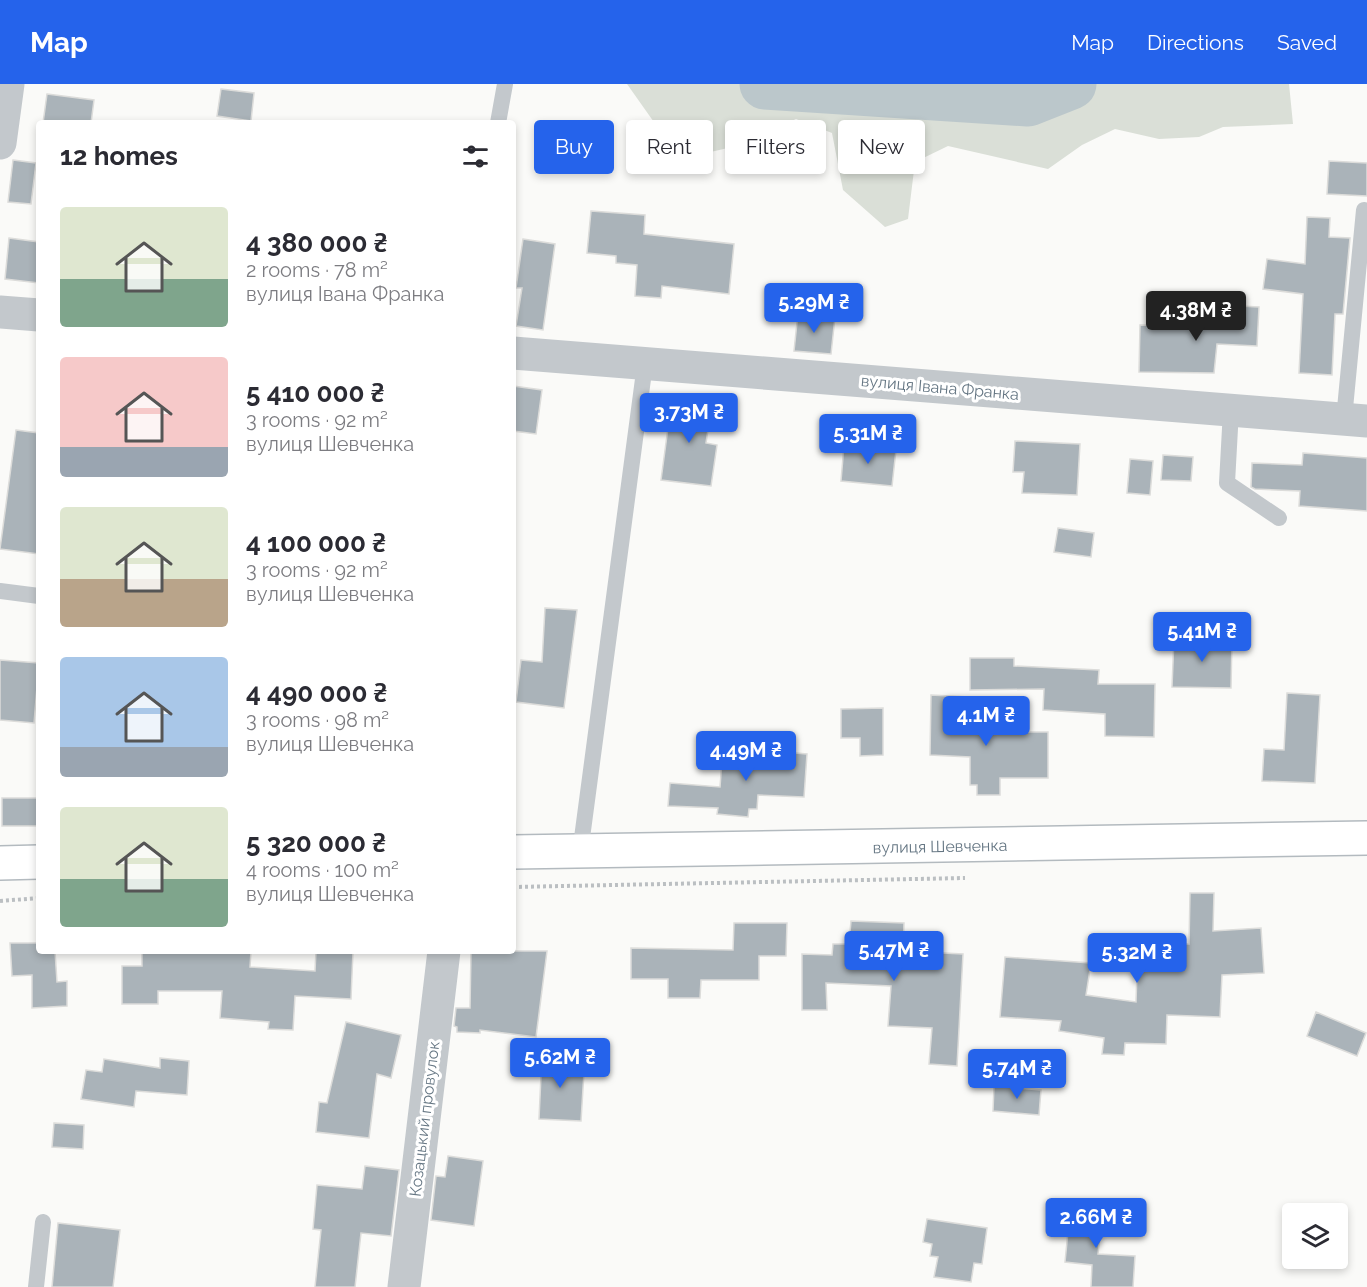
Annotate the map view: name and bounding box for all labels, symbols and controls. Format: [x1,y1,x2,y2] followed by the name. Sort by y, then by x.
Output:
[30,26,88,59] text: Map
[1071,30,1114,55] text: Map
[1147,30,1244,55] text: Directions
[1277,30,1337,55] text: Saved
[534,120,614,174] chip: Buy
[626,120,713,174] chip: Rent
[725,120,826,174] chip: Filters
[838,120,925,174] chip: New
[459,140,492,173] icon: filters
[60,141,178,171] text: 12 homes
[246,228,388,258] text: 4 380 000 ₴
[108,231,180,303] icon: home
[246,258,388,282] text: 2 rooms · 78 m²
[246,282,444,306] text: вулиця Івана Франка
[759,283,869,334] pin: 5.29M ₴
[778,290,850,314] text: 5.29M ₴
[1141,291,1251,342] pin: 4.38M ₴
[1160,298,1232,322] text: 4.38M ₴
[860,371,1020,404] street label: вулиця Івана Франка
[246,378,385,408] text: 5 410 000 ₴
[108,381,180,453] icon: home
[634,393,744,444] pin: 3.73M ₴
[654,400,724,424] text: 3.73M ₴
[246,408,388,432] text: 3 rooms · 92 m²
[813,414,923,465] pin: 5.31M ₴
[833,421,903,445] text: 5.31M ₴
[246,432,414,456] text: вулиця Шевченка
[246,528,386,558] text: 4 100 000 ₴
[108,531,180,603] icon: home
[246,558,388,582] text: 3 rooms · 92 m²
[246,582,414,606] text: вулиця Шевченка
[1147,612,1257,663] pin: 5.41M ₴
[1167,619,1237,643] text: 5.41M ₴
[246,678,387,708] text: 4 490 000 ₴
[108,681,180,753] icon: home
[937,696,1035,747] pin: 4.1M ₴
[957,703,1015,727] text: 4.1M ₴
[246,708,389,732] text: 3 rooms · 98 m²
[691,731,801,782] pin: 4.49M ₴
[246,732,414,756] text: вулиця Шевченка
[710,738,782,762] text: 4.49M ₴
[246,828,386,858] text: 5 320 000 ₴
[108,831,180,903] icon: home
[873,836,1007,857] street label: вулиця Шевченка
[246,858,399,882] text: 4 rooms · 100 m²
[246,882,414,906] text: вулиця Шевченка
[839,931,949,982] pin: 5.47M ₴
[1082,933,1192,984] pin: 5.32M ₴
[859,938,930,962] text: 5.47M ₴
[1102,940,1172,964] text: 5.32M ₴
[505,1038,615,1089] pin: 5.62M ₴
[406,1040,443,1198] street label: Козацький провулок
[524,1045,596,1069] text: 5.62M ₴
[962,1049,1072,1100] pin: 5.74M ₴
[982,1056,1052,1080] text: 5.74M ₴
[1041,1198,1151,1249] pin: 2.66M ₴
[1282,1203,1348,1269] map controls
[1282,1203,1348,1269] button: layers
[1060,1205,1132,1229] text: 2.66M ₴

